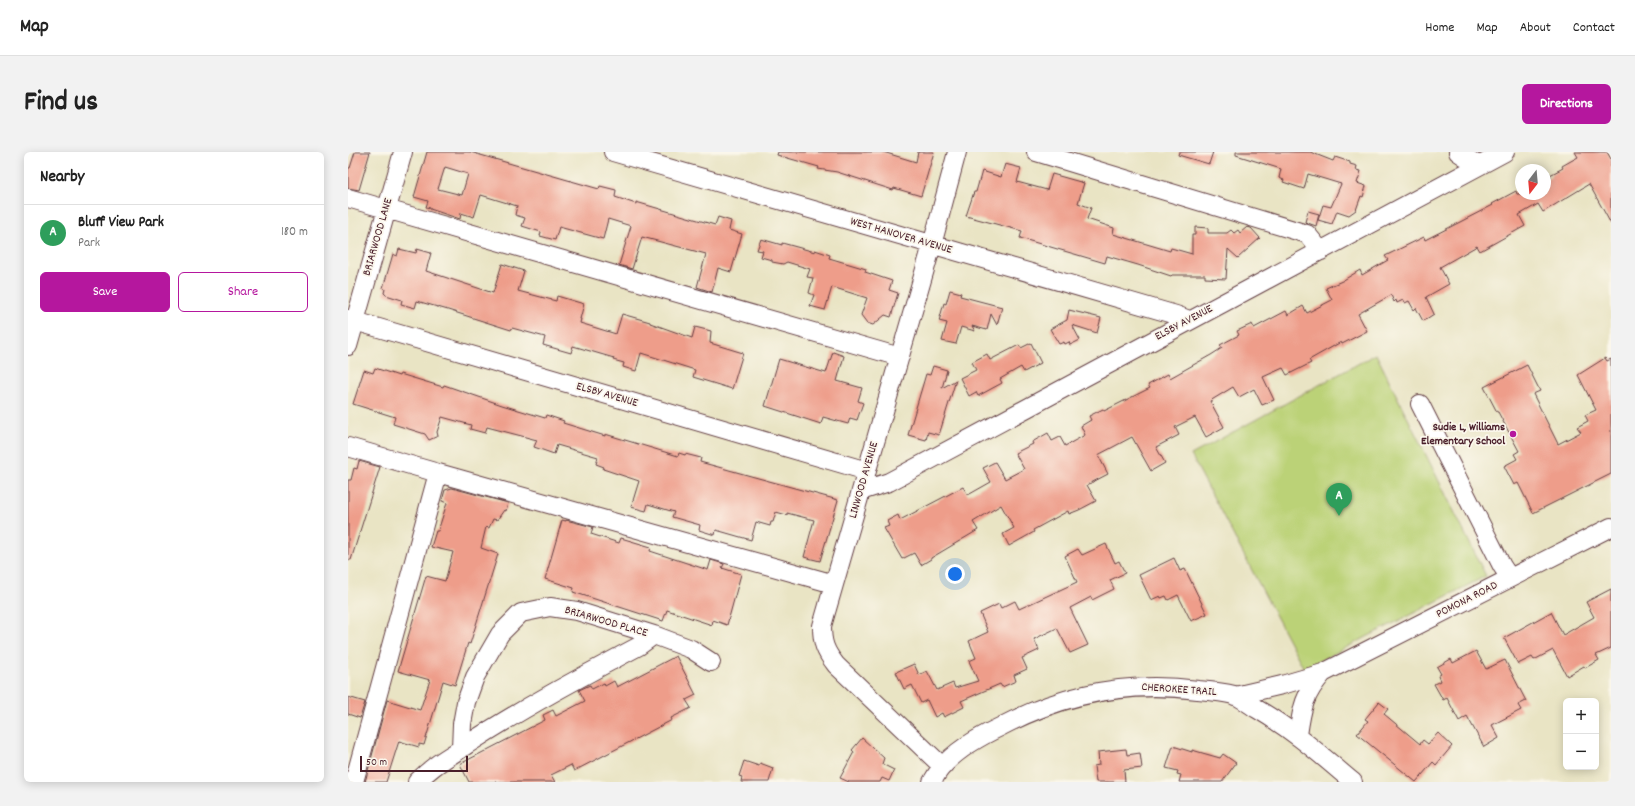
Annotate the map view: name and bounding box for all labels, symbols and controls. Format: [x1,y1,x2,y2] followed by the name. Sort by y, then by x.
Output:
[20,14,49,41] text: Map
[1425,18,1454,38] text: Home
[1476,18,1498,38] text: Map
[1520,18,1551,38] text: About
[1573,18,1615,38] text: Contact
[24,84,98,124] text: Find us
[1522,84,1611,124] button: Directions
[1515,164,1551,200] north arrow
[40,166,84,190] text: Nearby
[359,196,397,278] street label: BRIARWOOD LANE
[78,212,164,234] text: Bluff View Park
[848,213,955,259] street label: WEST HANOVER AVENUE
[49,223,57,242] text: A
[281,223,308,242] text: 180 m
[78,234,100,253] text: Park
[40,272,170,312] button: Save
[178,272,308,312] button: Share
[1152,300,1216,345] street label: ELSBY AVENUE
[574,378,640,412] street label: ELSBY AVENUE
[1421,419,1505,450] place label: Sudie L, Williams Elementary School
[1508,429,1518,439] marker: Sudie L, Williams Elementary School
[845,439,883,520] street label: LINWOOD AVENUE
[1326,483,1352,516] pin: A
[945,564,965,584] your location
[1433,577,1501,623] street label: POMONA ROAD
[563,602,650,642] street label: BRIARWOOD PLACE
[1141,679,1217,701] street label: CHEROKEE TRAIL
[1563,698,1599,770] map controls
[1563,698,1599,734] button: +
[1563,734,1599,770] button: −
[360,754,468,773] scale bar
[366,755,387,771] text: 50 m

